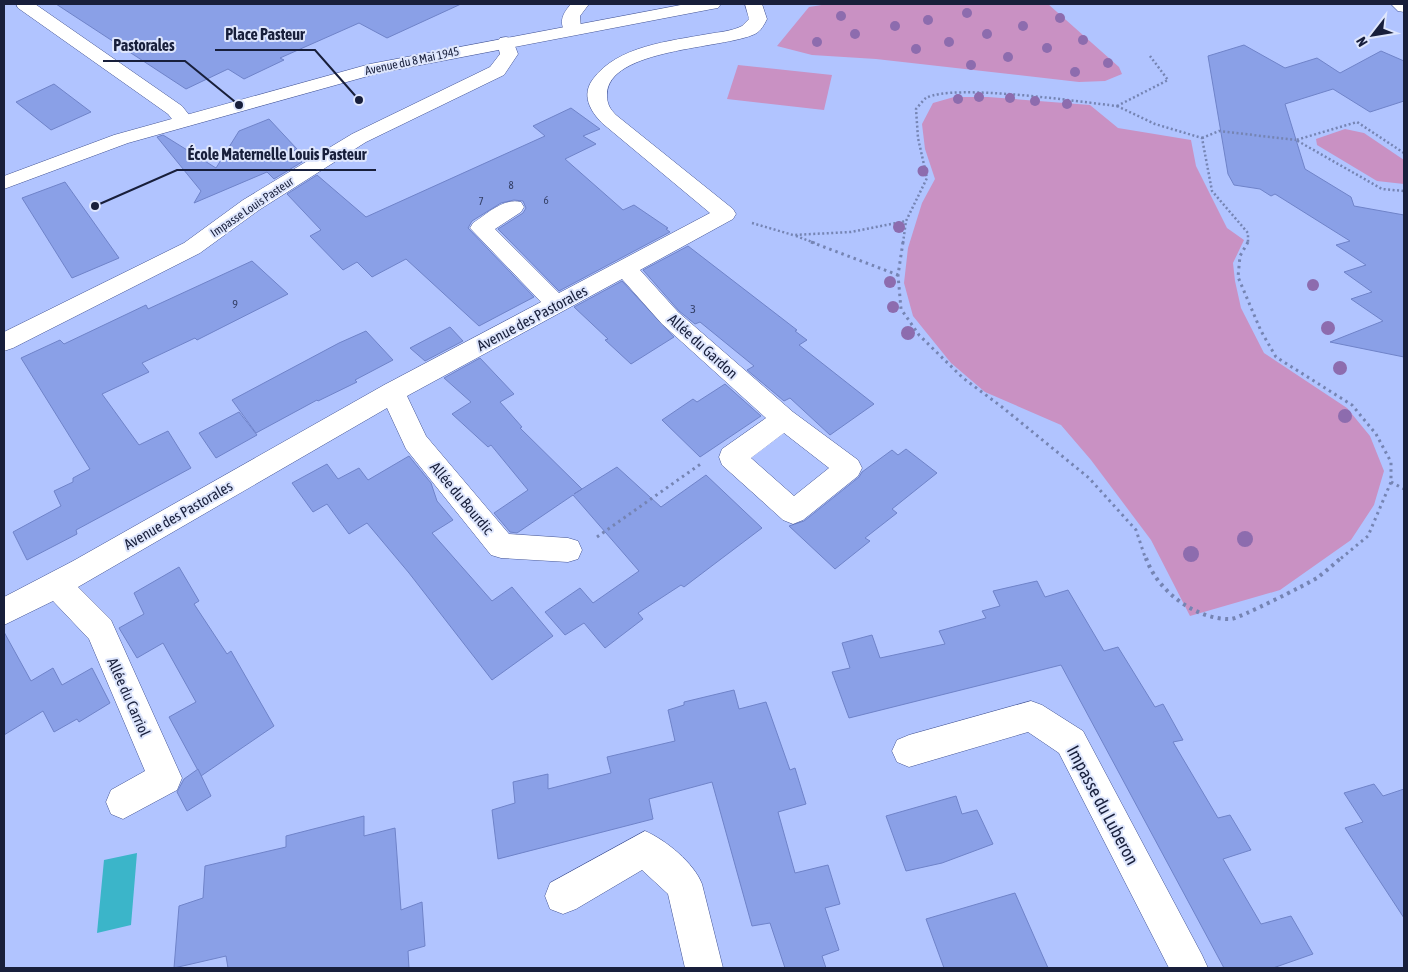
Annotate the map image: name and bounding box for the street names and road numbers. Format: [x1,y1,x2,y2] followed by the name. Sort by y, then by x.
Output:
[364,44,460,78] street label: Avenue du 8 Mai 1945
[208,174,296,240] street label: Impasse Louis Pasteur
[474,282,590,354] street label: Avenue des Pastorales
[665,310,741,382] street label: Allée du Gardon
[427,458,497,538] street label: Allée du Bourdic
[121,477,235,553] street label: Avenue des Pastorales
[104,655,154,739] street label: Allée du Carriol
[1063,742,1143,868] street label: Impasse du Luberon

